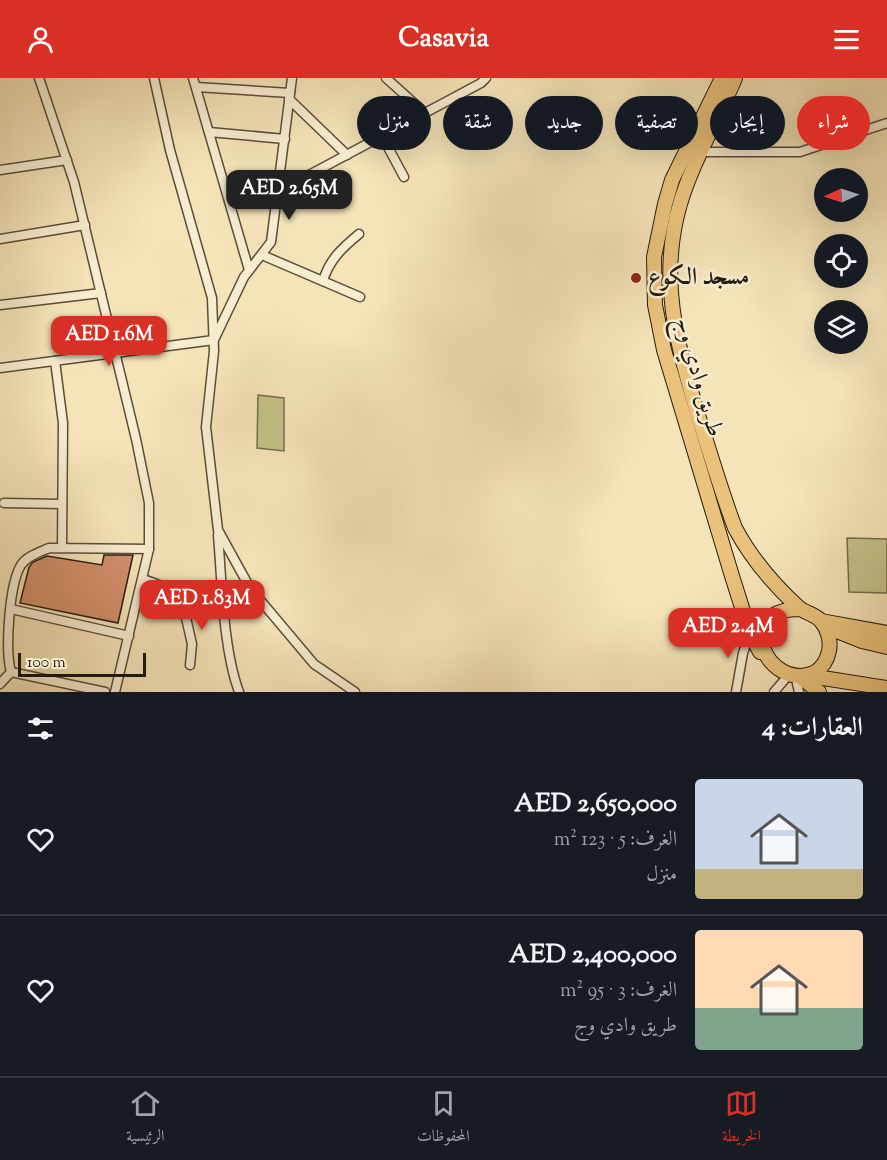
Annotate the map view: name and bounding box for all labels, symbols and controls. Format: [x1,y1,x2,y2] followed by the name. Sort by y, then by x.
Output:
[398,20,489,59] text: Casavia
[24,23,57,56] icon: person
[830,23,863,56] icon: menu
[357,96,431,150] chip: منزل
[443,96,513,150] chip: شقة
[525,96,603,150] chip: جديد
[615,96,698,150] chip: تصفية
[710,96,785,150] chip: إيجار
[797,96,870,150] chip: شراء
[814,168,868,222] north arrow
[814,168,868,354] map controls
[220,170,358,221] pin: AED 2.65M
[240,175,338,204] text: AED 2.65M
[814,234,868,288] button: locate
[648,261,749,296] place label: مسجد الكوع
[629,271,643,285] marker: مسجد الكوع
[814,300,868,354] button: layers
[663,313,731,442] street label: طريق وادي وج
[47,316,171,367] pin: AED 1.6M
[65,321,153,350] text: AED 1.6M
[133,580,271,631] pin: AED 1.83M
[154,585,250,614] text: AED 1.83M
[666,608,790,659] pin: AED 2.4M
[682,613,774,642] text: AED 2.4M
[18,650,146,678] scale bar
[27,652,66,675] text: 100 m
[762,710,863,747] text: العقارات: 4
[24,712,57,745] icon: filters
[514,786,677,823] text: AED 2,650,000
[743,803,815,875] icon: home
[24,823,57,856] icon: heart
[554,826,677,855] text: الغرف: 5 · 123 m²
[646,861,677,890] text: منزل
[509,937,677,974] text: AED 2,400,000
[743,954,815,1026] icon: home
[24,974,57,1007] icon: heart
[560,977,677,1006] text: الغرف: 3 · 95 m²
[574,1012,677,1041] text: طريق وادي وج
[126,1087,165,1151] tab: الرئيسية
[417,1087,470,1151] tab: المحفوظات
[722,1087,761,1151] tab: الخريطة

